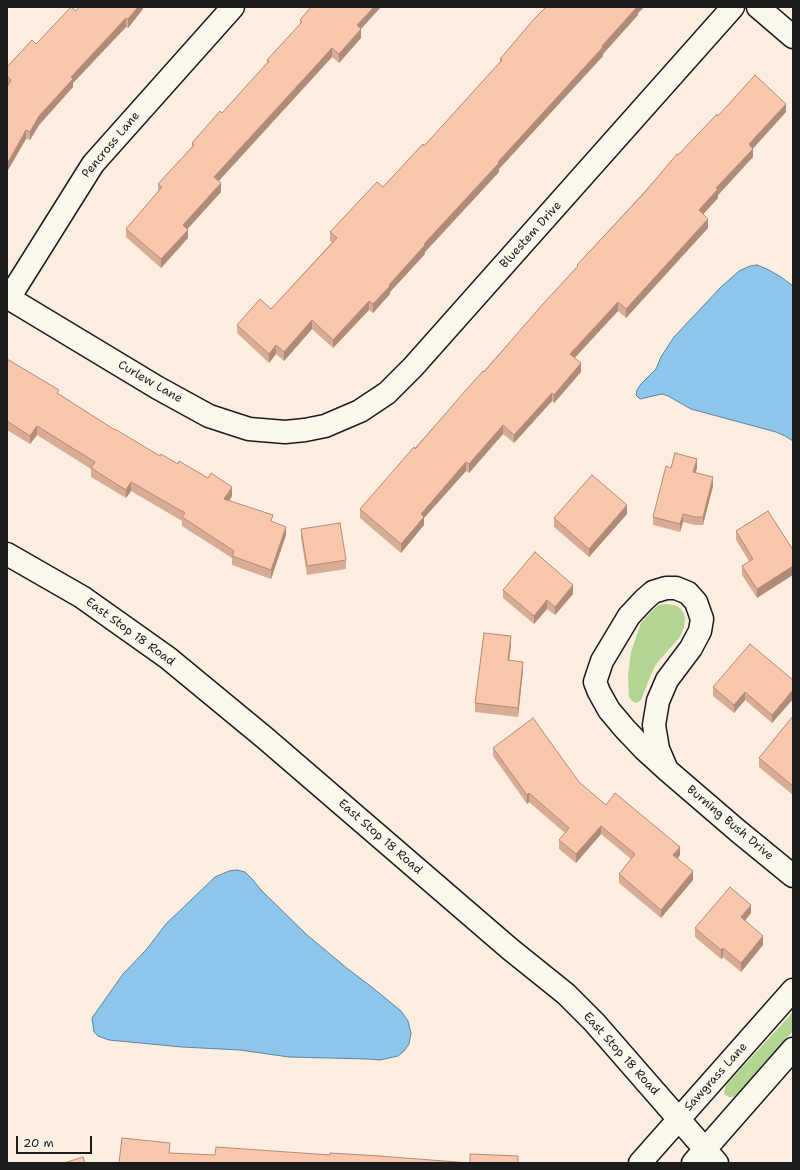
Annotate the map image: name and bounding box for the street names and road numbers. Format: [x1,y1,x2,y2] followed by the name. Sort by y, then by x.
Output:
[79,109,143,181] street label: Pencross Lane
[497,198,565,272] street label: Bluestem Drive
[115,358,185,406] street label: Curlew Lane
[83,595,177,669] street label: East Stop 18 Road
[684,782,776,864] street label: Burning Bush Drive
[335,797,425,877] street label: East Stop 18 Road
[580,1010,662,1098] street label: East Stop 18 Road
[681,1040,751,1114] street label: Sawgrass Lane

